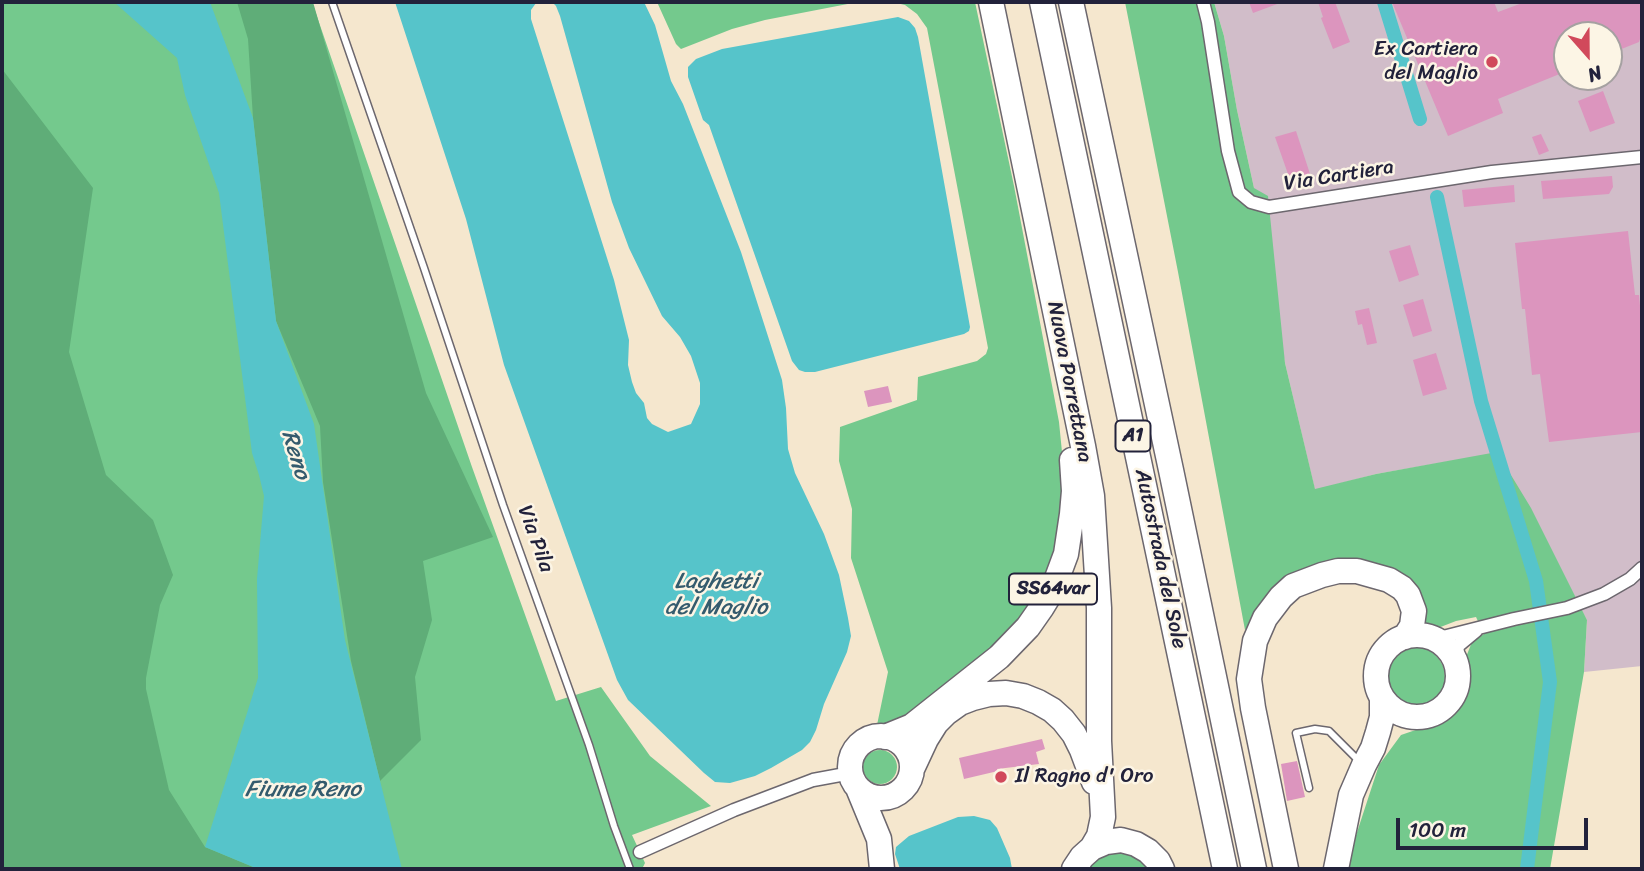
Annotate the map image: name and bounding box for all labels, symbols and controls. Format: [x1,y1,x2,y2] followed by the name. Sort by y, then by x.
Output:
[1553,21,1623,91] north arrow
[1374,37,1478,87] place label: Ex Cartiera del Maglio
[1484,54,1500,70] marker: Ex Cartiera del Maglio
[1583,56,1607,92] text: N
[1282,155,1396,197] street label: Via Cartiera
[1041,299,1097,465] street label: Nuova Porrettana
[1116,420,1150,452] road number: A1
[275,427,315,483] water label: Reno
[1129,467,1191,651] street label: Autostrada del Sole
[511,502,559,576] street label: Via Pila
[665,568,767,622] water label: Laghetti del Maglio
[1009,574,1097,604] road number: SS64var
[1015,764,1153,790] place label: Il Ragno d' Oro
[993,769,1009,785] marker: Il Ragno d' Oro
[245,776,361,804] water label: Fiume Reno
[1399,804,1592,848] scale bar
[1409,811,1466,849] text: 100 m

